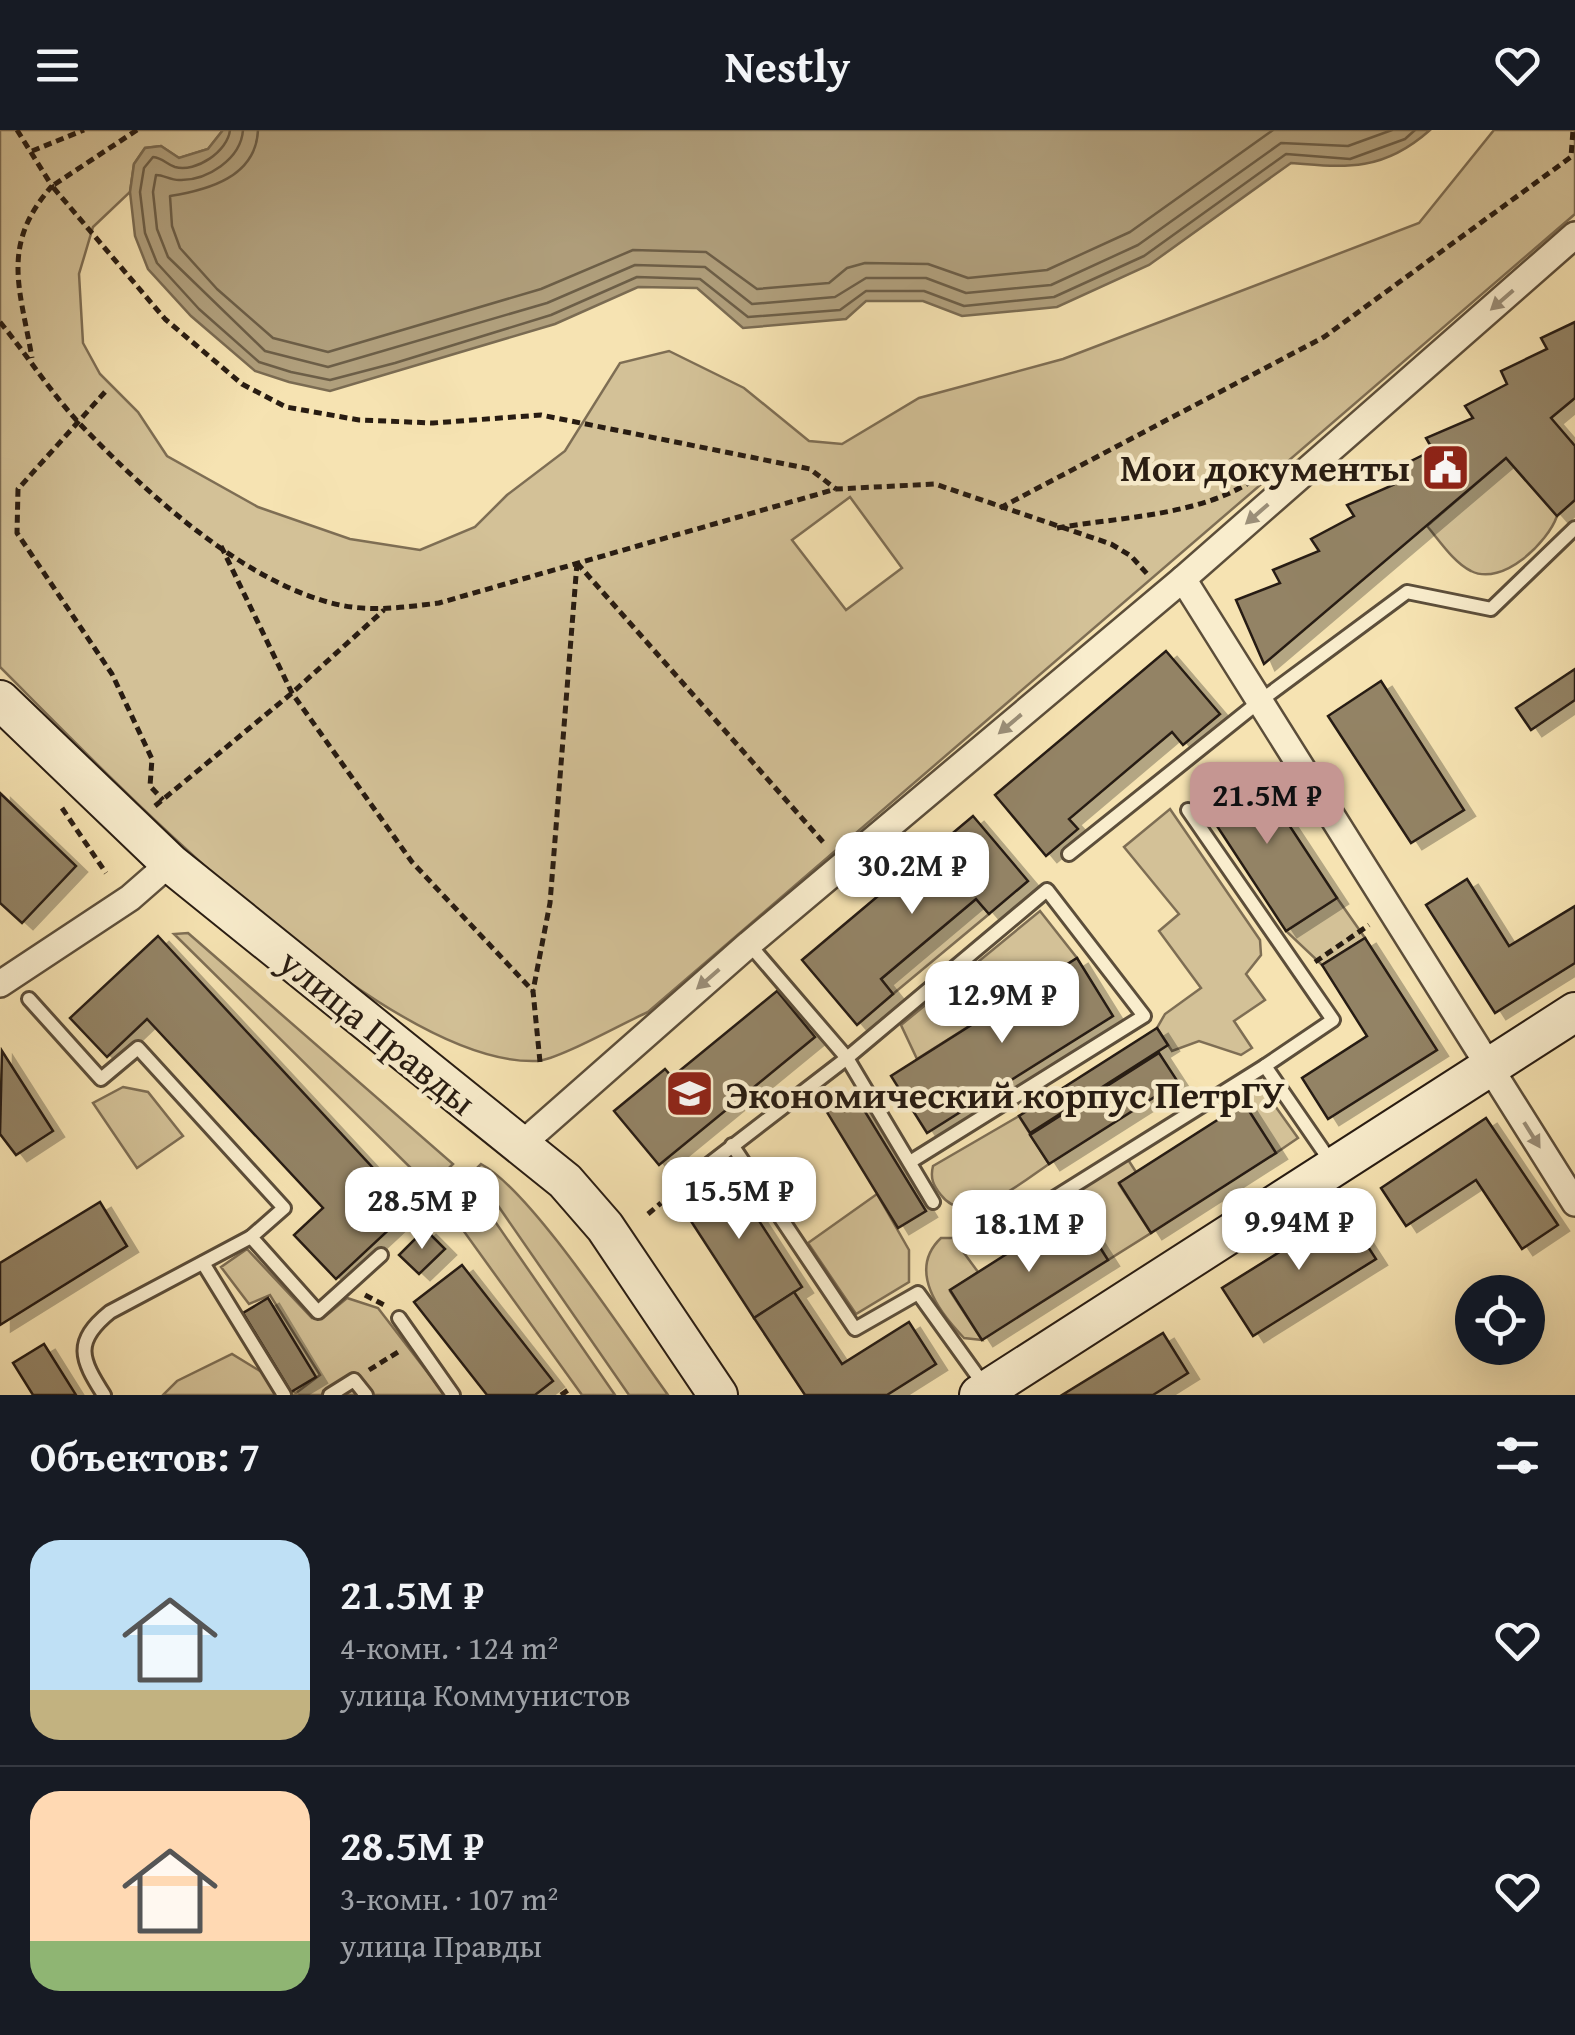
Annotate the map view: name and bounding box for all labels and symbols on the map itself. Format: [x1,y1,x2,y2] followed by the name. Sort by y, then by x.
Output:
[1490,288,1515,310] one-way arrow
[1120,439,1410,495] place label: Мои документы
[1419,441,1471,493] public building icon: Мои документы
[1245,502,1270,524] one-way arrow
[997,713,1022,735] one-way arrow
[1175,762,1359,847] pin: 21.5M ₽
[820,832,1004,917] pin: 30.2M ₽
[266,933,489,1128] street label: улица Правды
[910,961,1094,1046] pin: 12.9M ₽
[696,968,721,990] one-way arrow
[725,1066,1285,1122] place label: Экономический корпус ПетрГУ
[664,1068,716,1120] school or university icon: Экономический корпус ПетрГУ
[1523,1122,1541,1149] one-way arrow
[647,1157,831,1242] pin: 15.5M ₽
[330,1167,514,1252] pin: 28.5M ₽
[1207,1188,1391,1273] pin: 9.94M ₽
[937,1190,1121,1275] pin: 18.1M ₽

